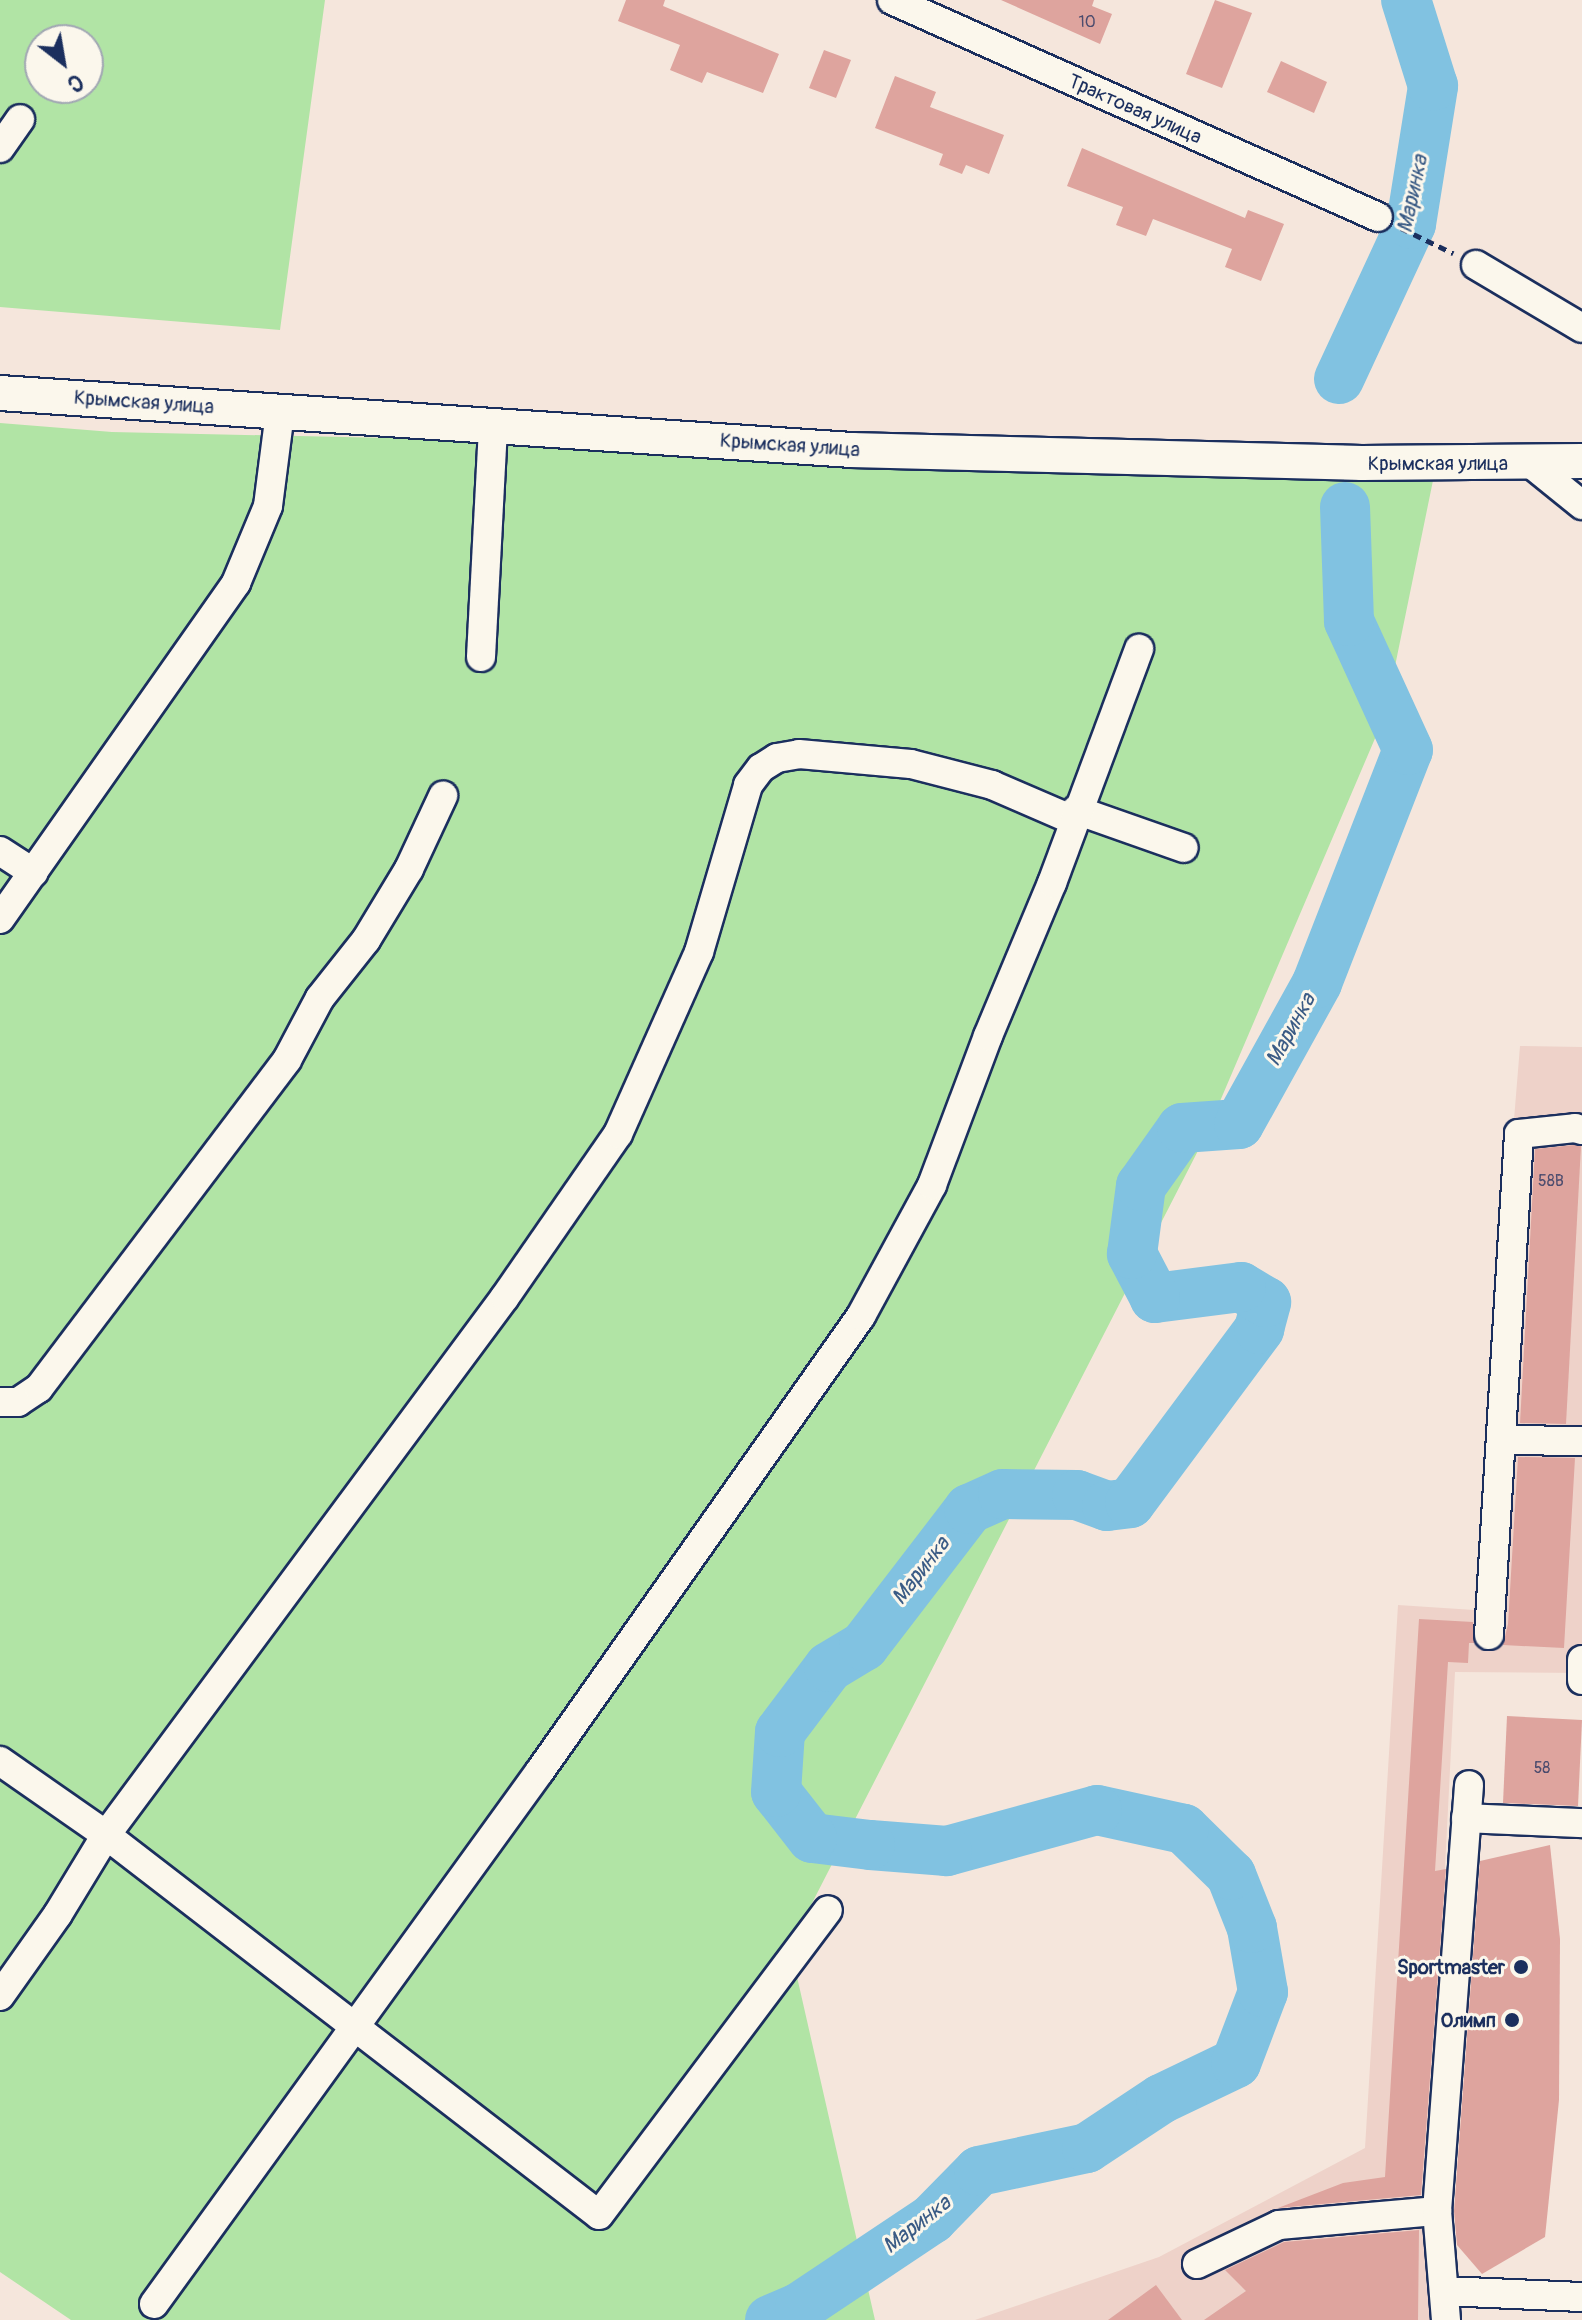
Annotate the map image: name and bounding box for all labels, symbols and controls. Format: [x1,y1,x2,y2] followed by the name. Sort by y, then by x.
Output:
[1078,12,1096,32] house number: 10
[24,24,104,104] north arrow
[62,67,88,98] text: С
[1065,69,1205,149] street label: Трактовая улица
[1392,153,1434,235] water label: Маринка
[73,385,215,419] street label: Крымская улица
[719,428,861,462] street label: Крымская улица
[1368,451,1508,475] street label: Крымская улица
[1260,989,1322,1071] water label: Маринка
[1538,1171,1564,1191] house number: 58В
[886,1532,956,1610] water label: Маринка
[1534,1758,1550,1778] house number: 58
[1397,1955,1505,1979] place label: Sportmaster
[1512,1958,1530,1976] marker: Sportmaster
[1441,2008,1496,2032] place label: Олимп
[1503,2011,1521,2029] marker: Олимп
[878,2190,956,2260] water label: Маринка

